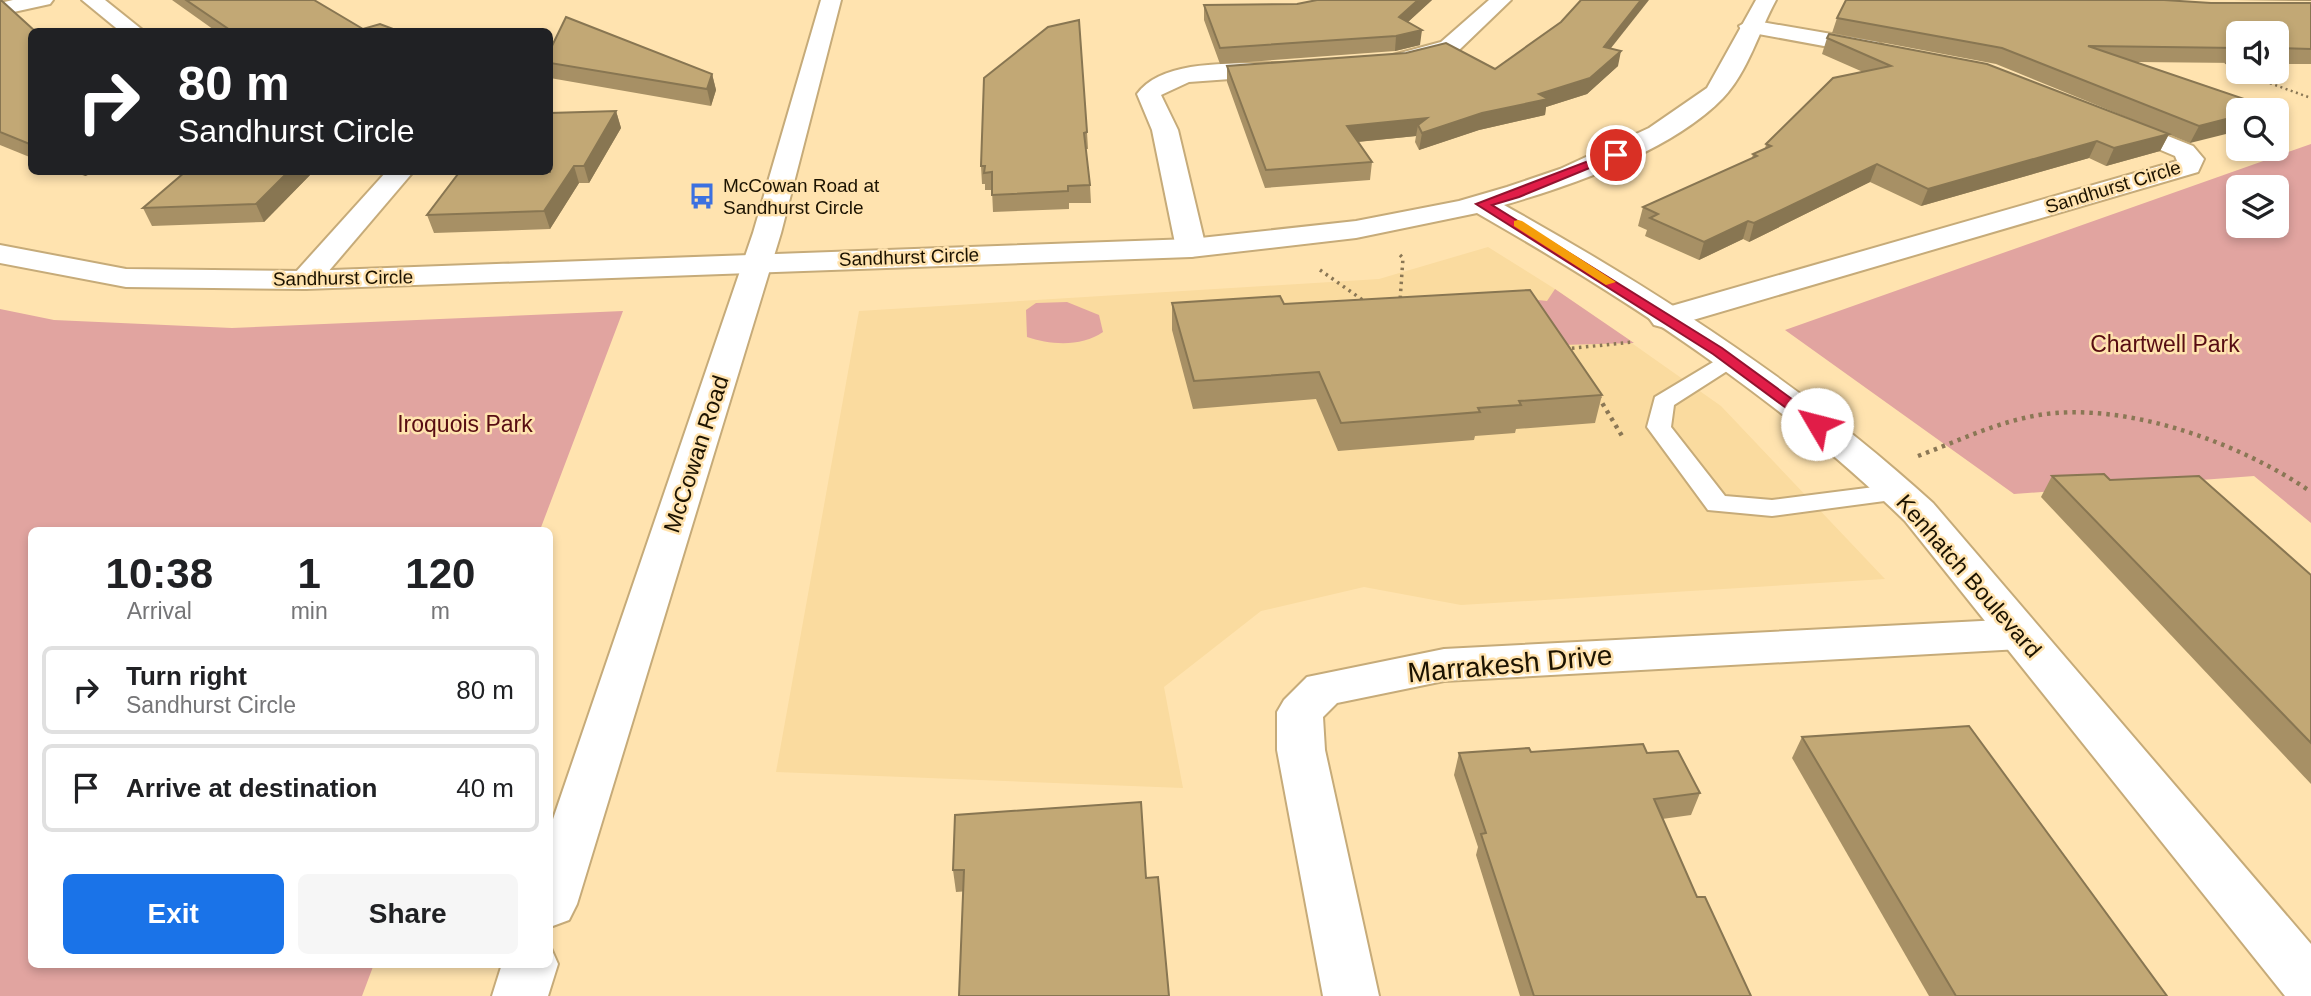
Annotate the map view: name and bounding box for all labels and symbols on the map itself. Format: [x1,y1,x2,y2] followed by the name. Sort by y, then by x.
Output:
[1586,125,1646,185] pin
[2043,156,2183,218] street label: Sandhurst Circle
[723,175,880,218] place label: McCowan Road at Sandhurst Circle
[687,181,717,211] bus stop icon: McCowan Road at Sandhurst Circle
[838,244,980,270] street label: Sandhurst Circle
[273,266,413,290] street label: Sandhurst Circle
[2090,331,2240,357] park label: Chartwell Park
[658,372,734,536] street label: McCowan Road
[1780,387,1854,461] position arrow
[397,411,533,437] park label: Iroquois Park
[1891,489,2047,663] street label: Kenhatch Boulevard
[1406,640,1614,688] street label: Marrakesh Drive

